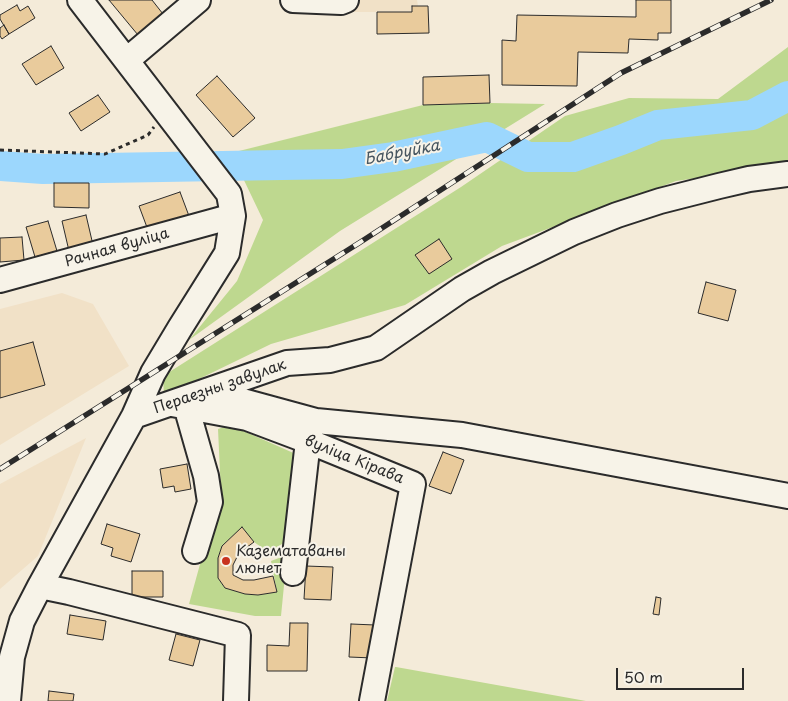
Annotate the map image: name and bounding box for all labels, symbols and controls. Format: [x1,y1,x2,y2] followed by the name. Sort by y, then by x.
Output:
[363,136,441,170] water label: Бабруйка
[63,225,171,271] street label: Рачная вуліца
[151,356,289,418] street label: Пераезны завулак
[302,432,406,488] street label: вуліца Кірава
[236,543,346,578] place label: Казематаваны люнет
[220,555,232,567] marker: Казематаваны люнет
[618,658,746,690] scale bar
[624,665,663,688] text: 50 m

